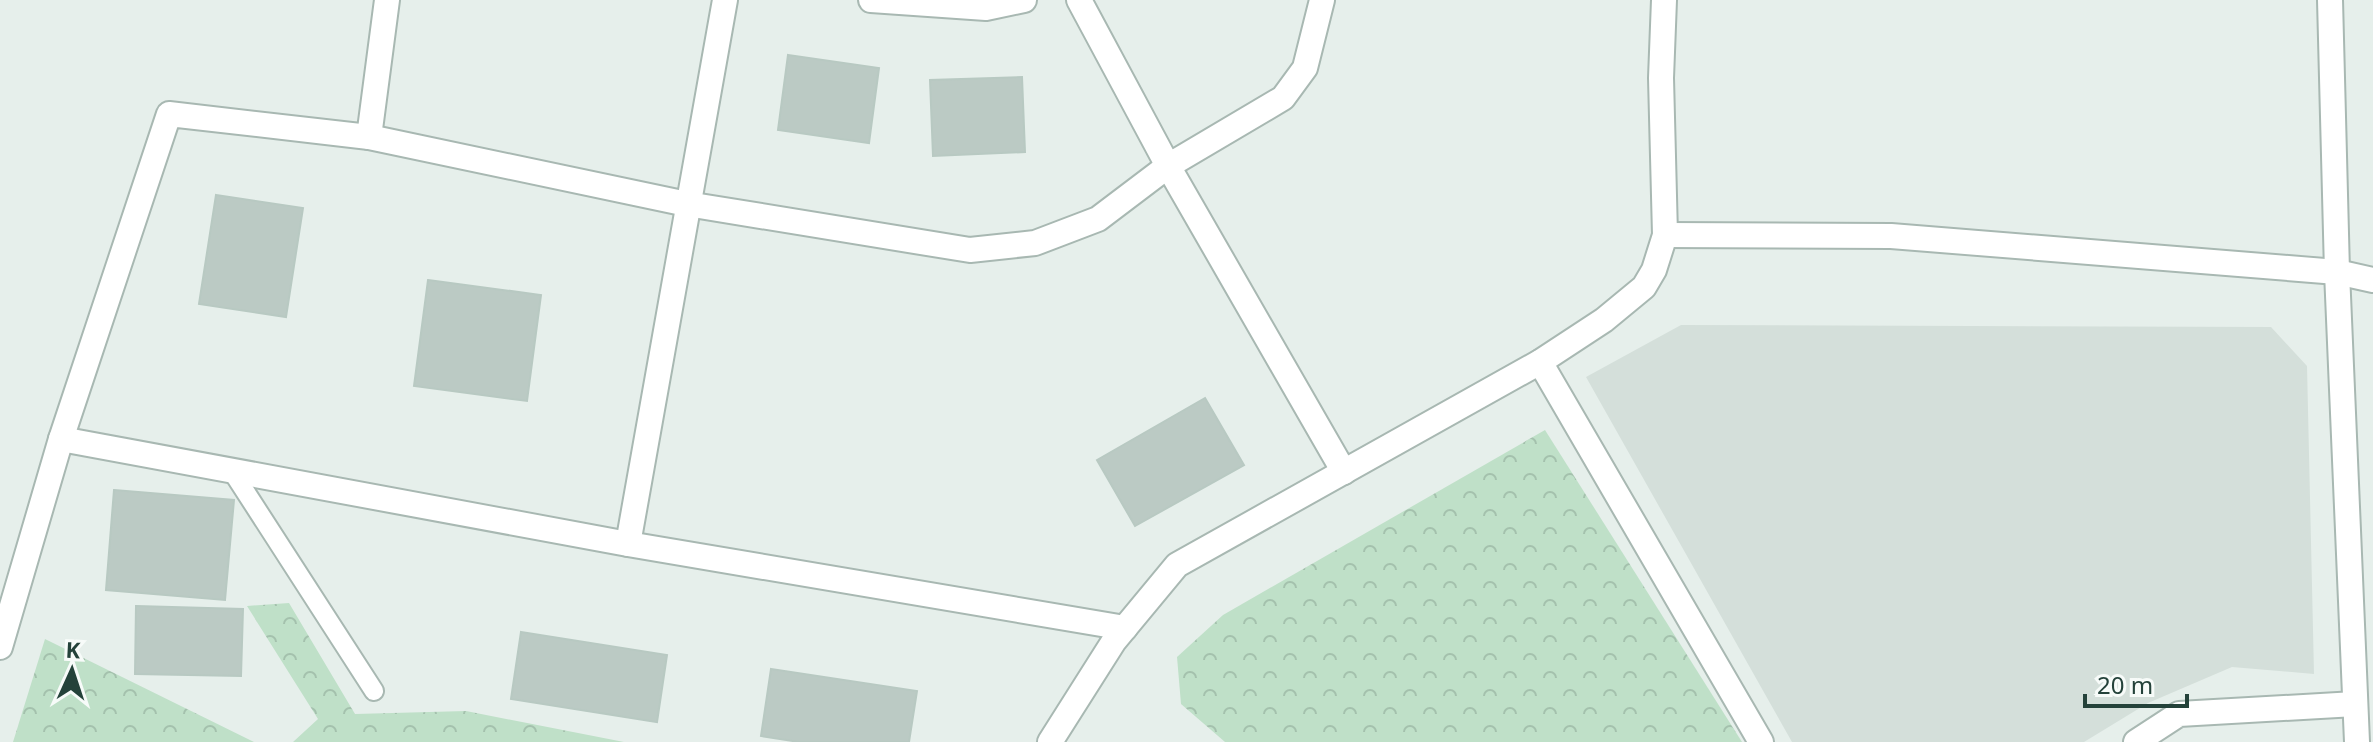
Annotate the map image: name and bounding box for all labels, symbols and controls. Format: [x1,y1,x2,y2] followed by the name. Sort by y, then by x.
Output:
[32,630,112,710] north arrow
[65,634,82,664] text: K
[2085,658,2187,708] scale bar
[2097,668,2153,701] text: 20 m

